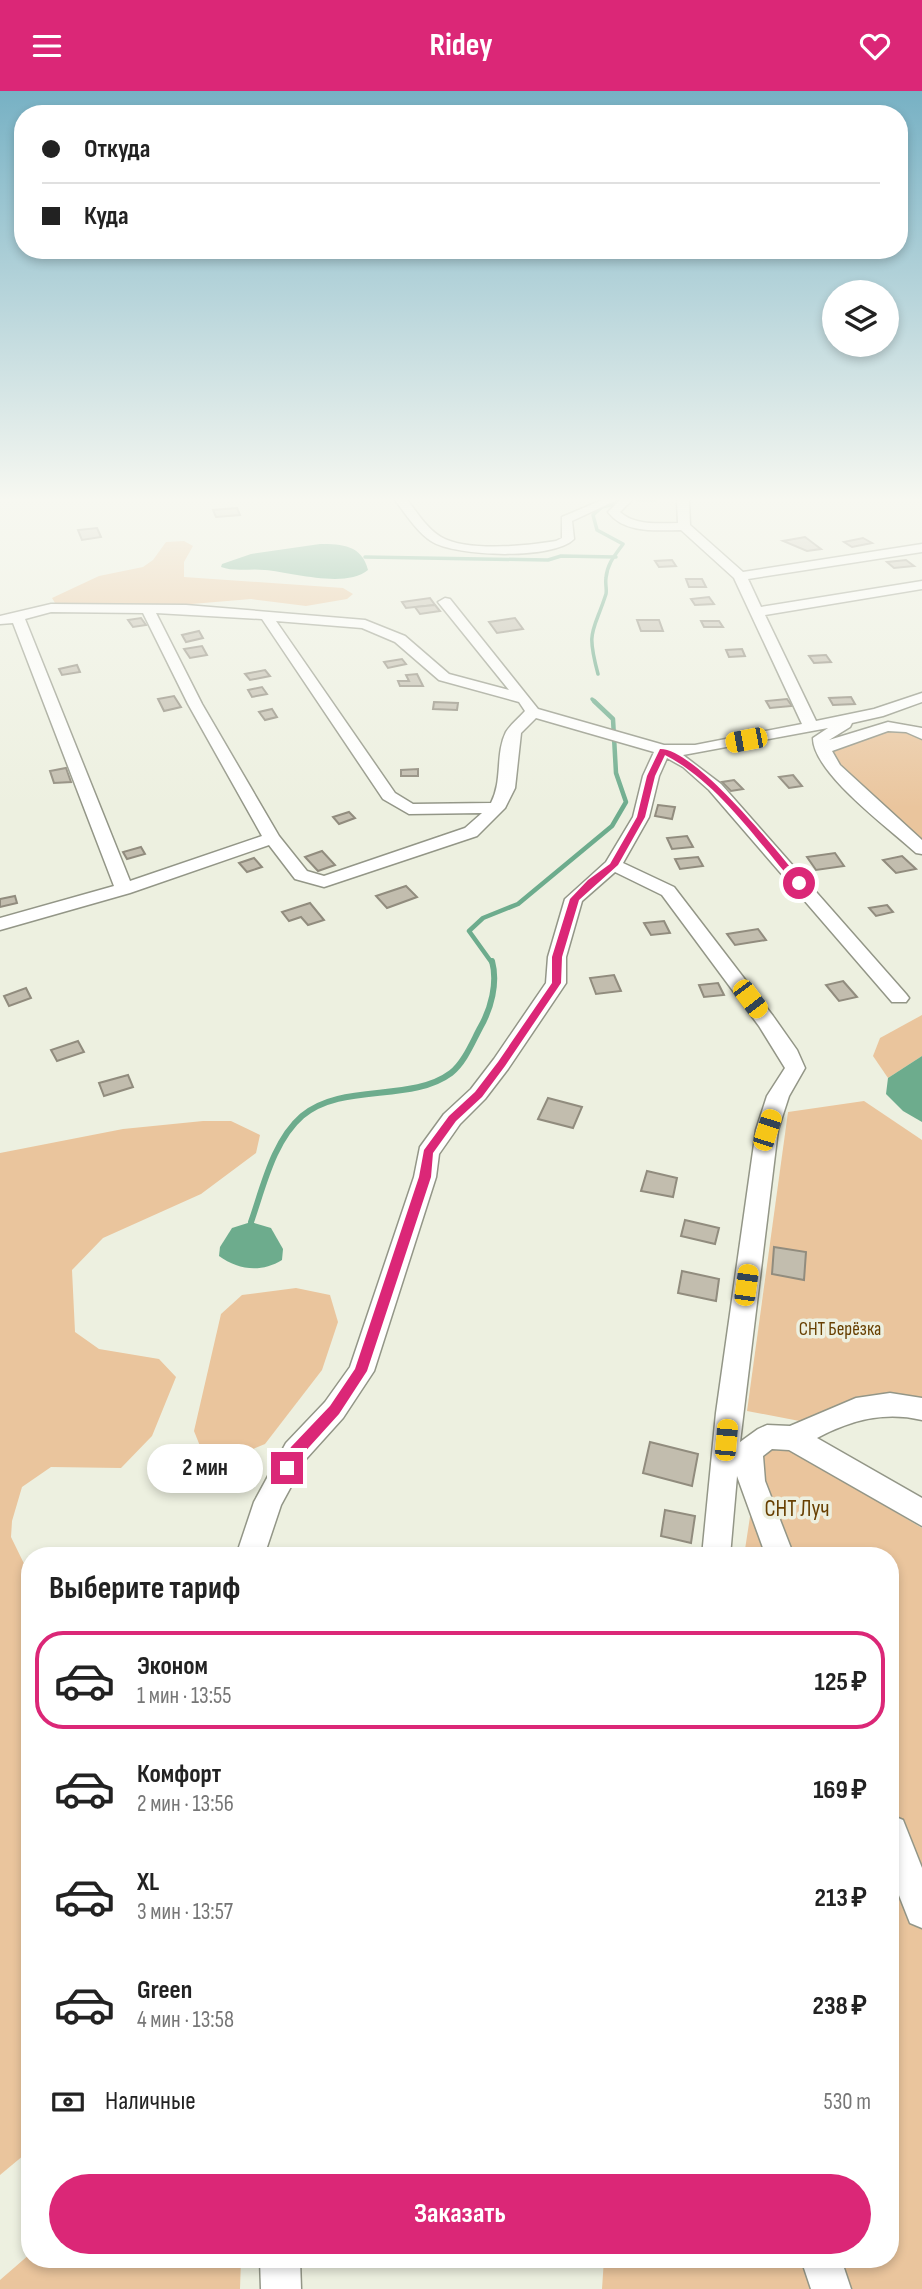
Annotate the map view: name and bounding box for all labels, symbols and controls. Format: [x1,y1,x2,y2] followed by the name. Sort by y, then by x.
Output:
[430,26,492,65] text: Ridey
[28,27,66,65] icon: menu
[856,27,894,65] icon: heart
[84,134,150,165] text: Откуда
[84,201,129,232] text: Куда
[822,280,899,357] map controls
[822,280,899,357] button: layers
[724,726,769,754] car
[783,867,815,899] route start
[729,976,772,1022] car
[751,1107,784,1153] car
[733,1263,760,1307] car
[799,1318,881,1341] park label: СНТ Берёзка
[714,1418,739,1462] car
[147,1443,262,1493] callout: 2 мин
[271,1452,303,1484] route end
[182,1454,228,1482] text: 2 мин
[764,1495,830,1523] park label: СНТ Луч
[49,1569,240,1608] text: Выберите тариф
[53,1649,116,1712] icon: car
[137,1651,208,1682] text: Эконом
[815,1667,867,1698] text: 125 ₽
[137,1682,232,1710] text: 1 мин · 13:55
[53,1757,116,1820] icon: car
[137,1759,221,1790] text: Комфорт
[813,1775,867,1806] text: 169 ₽
[137,1790,234,1818] text: 2 мин · 13:56
[53,1865,116,1928] icon: car
[137,1867,159,1898] text: XL
[815,1883,867,1914] text: 213 ₽
[137,1898,233,1926] text: 3 мин · 13:57
[53,1973,116,2036] icon: car
[137,1975,192,2006] text: Green
[812,1991,867,2022] text: 238 ₽
[137,2006,234,2034] text: 4 мин · 13:58
[49,2083,87,2121] icon: cash
[105,2086,196,2117] text: Наличные
[823,2088,871,2116] text: 530 m
[49,2174,871,2254] button: Заказать

